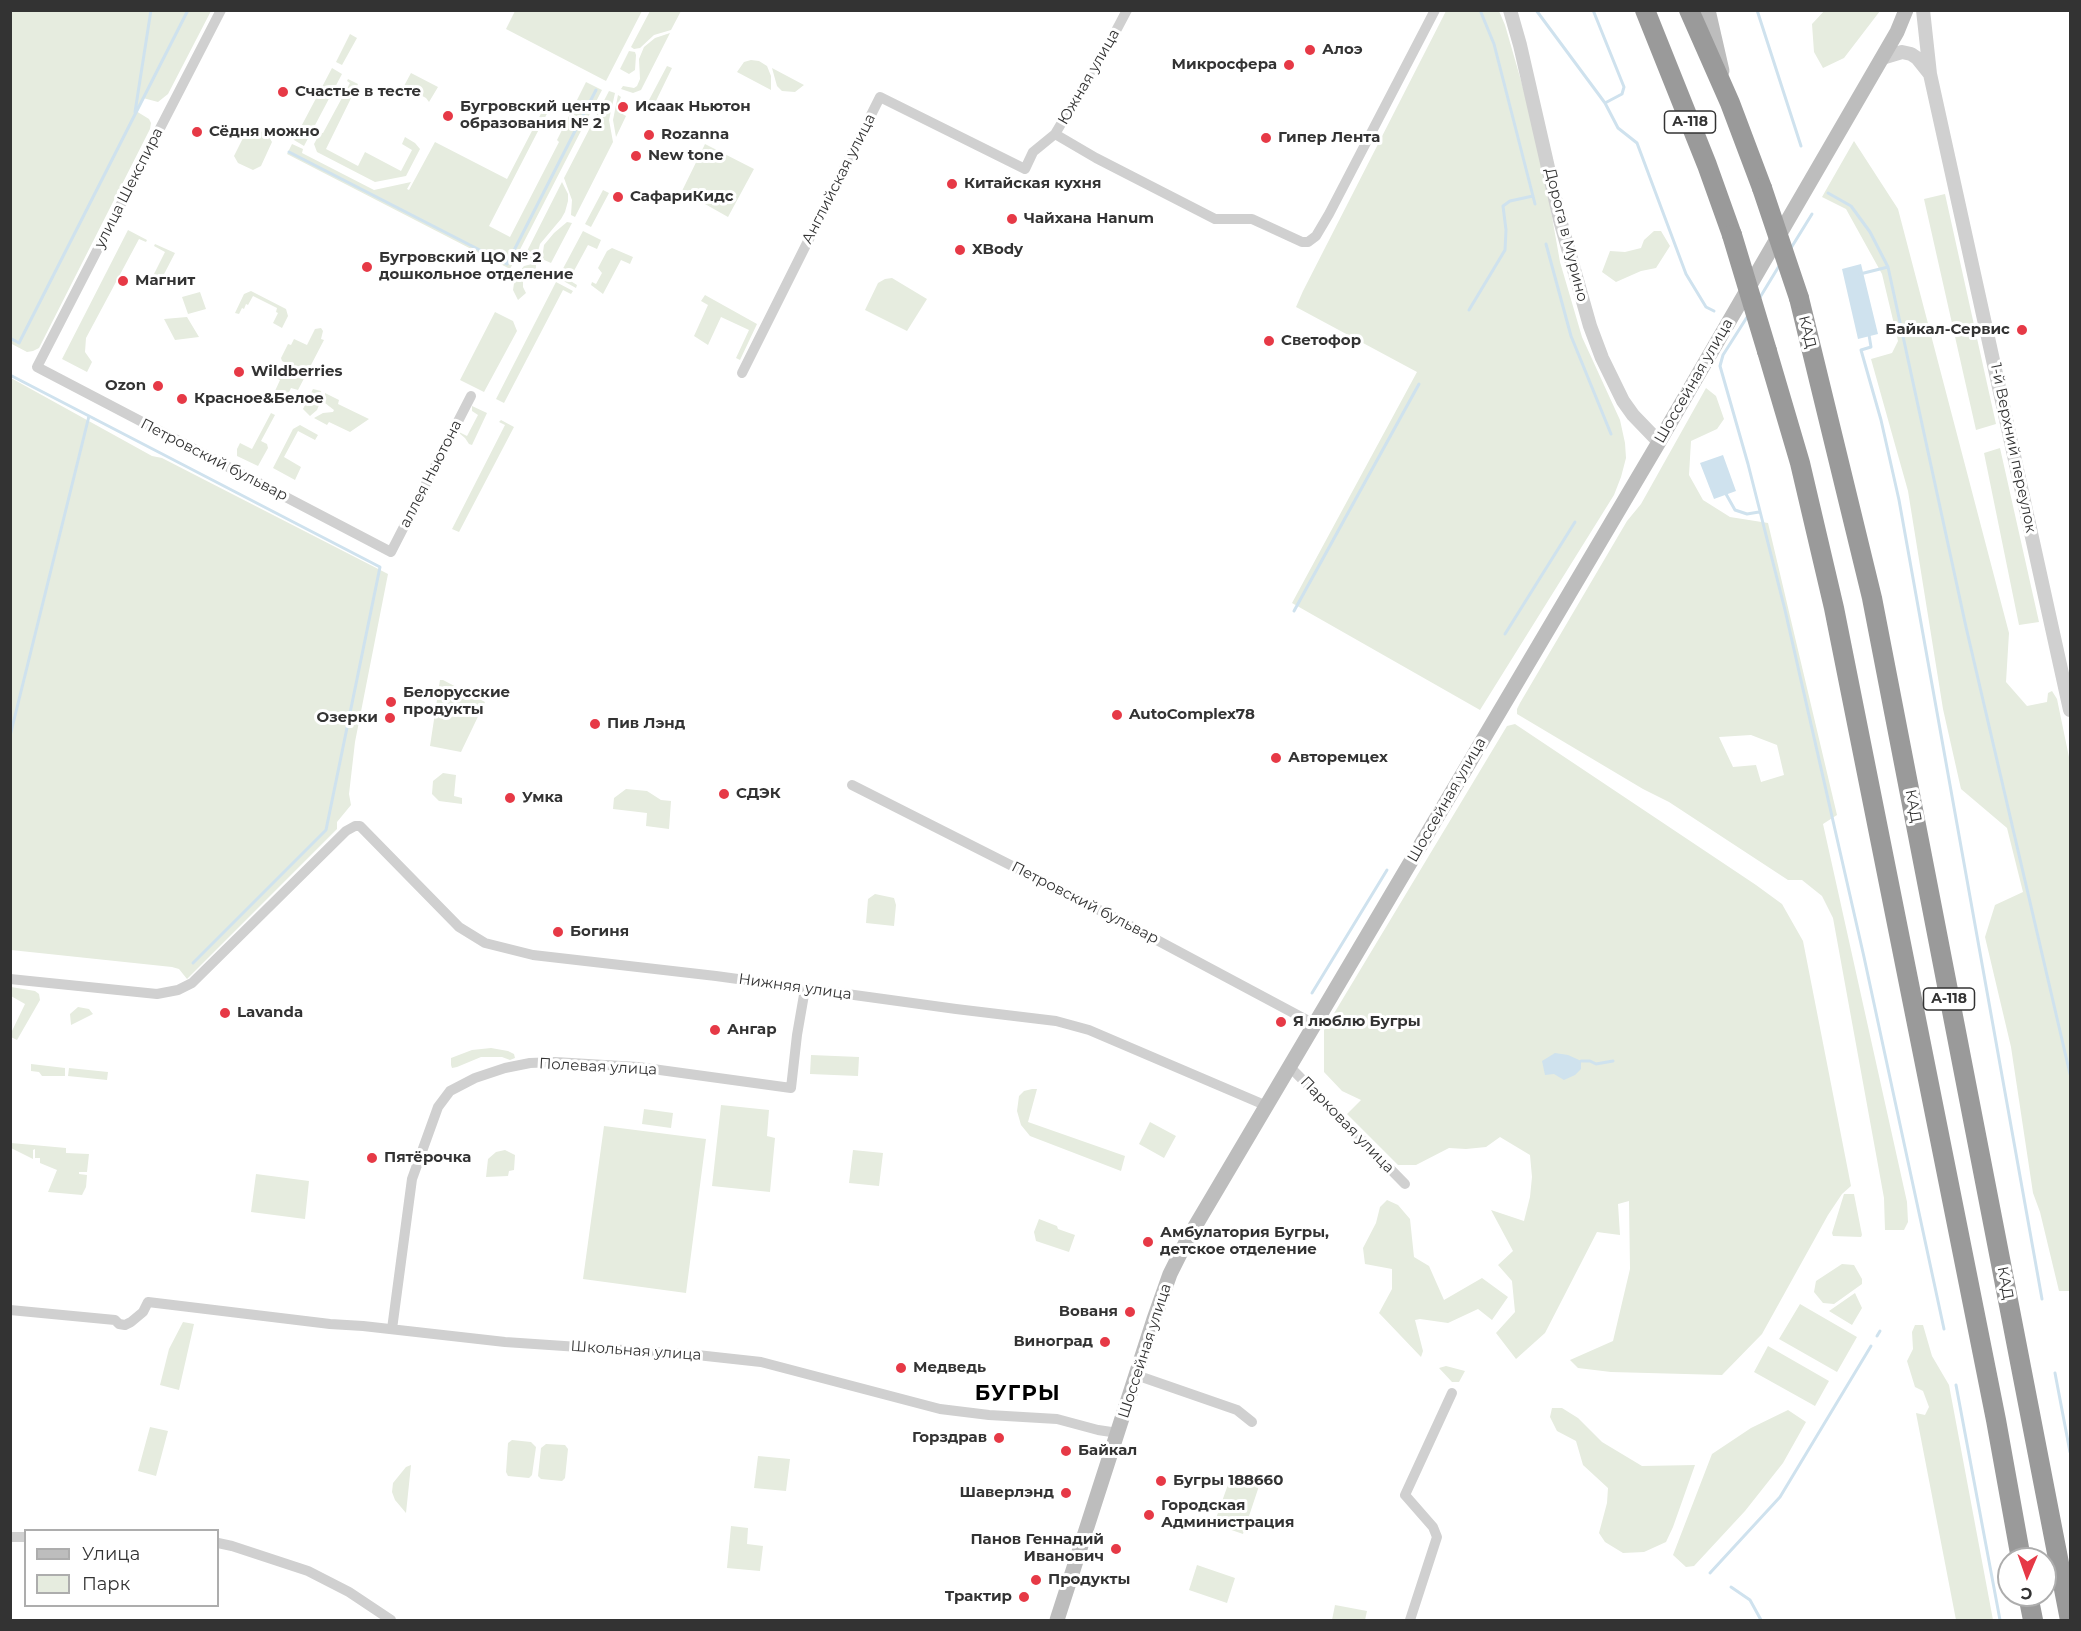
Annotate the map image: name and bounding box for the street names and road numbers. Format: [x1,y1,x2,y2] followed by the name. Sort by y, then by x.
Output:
[1054,26,1124,128] street label: Южная улица
[798,111,880,247] street label: Английская улица
[1664,111,1716,133] road number: А-118
[91,125,167,251] street label: улица Шекспира
[1541,166,1591,304] street label: Дорога в Мурино
[1794,314,1820,350] street label: КАД
[1651,315,1737,447] street label: Шоссейная улица
[1986,361,2040,535] street label: 1-й Верхний переулок
[137,415,291,505] street label: Петровский бульвар
[396,417,466,531] street label: аллея Ньютона
[1404,734,1490,866] street label: Шоссейная улица
[1901,788,1925,824] street label: КАД
[1008,858,1162,948] street label: Петровский бульвар
[737,970,853,1004] street label: Нижняя улица
[1924,988,1974,1010] road number: А-118
[538,1055,658,1079] street label: Полевая улица
[1296,1073,1398,1177] street label: Парковая улица
[1993,1265,2017,1301] street label: КАД
[1115,1281,1175,1421] street label: Шоссейная улица
[570,1337,702,1365] street label: Школьная улица

